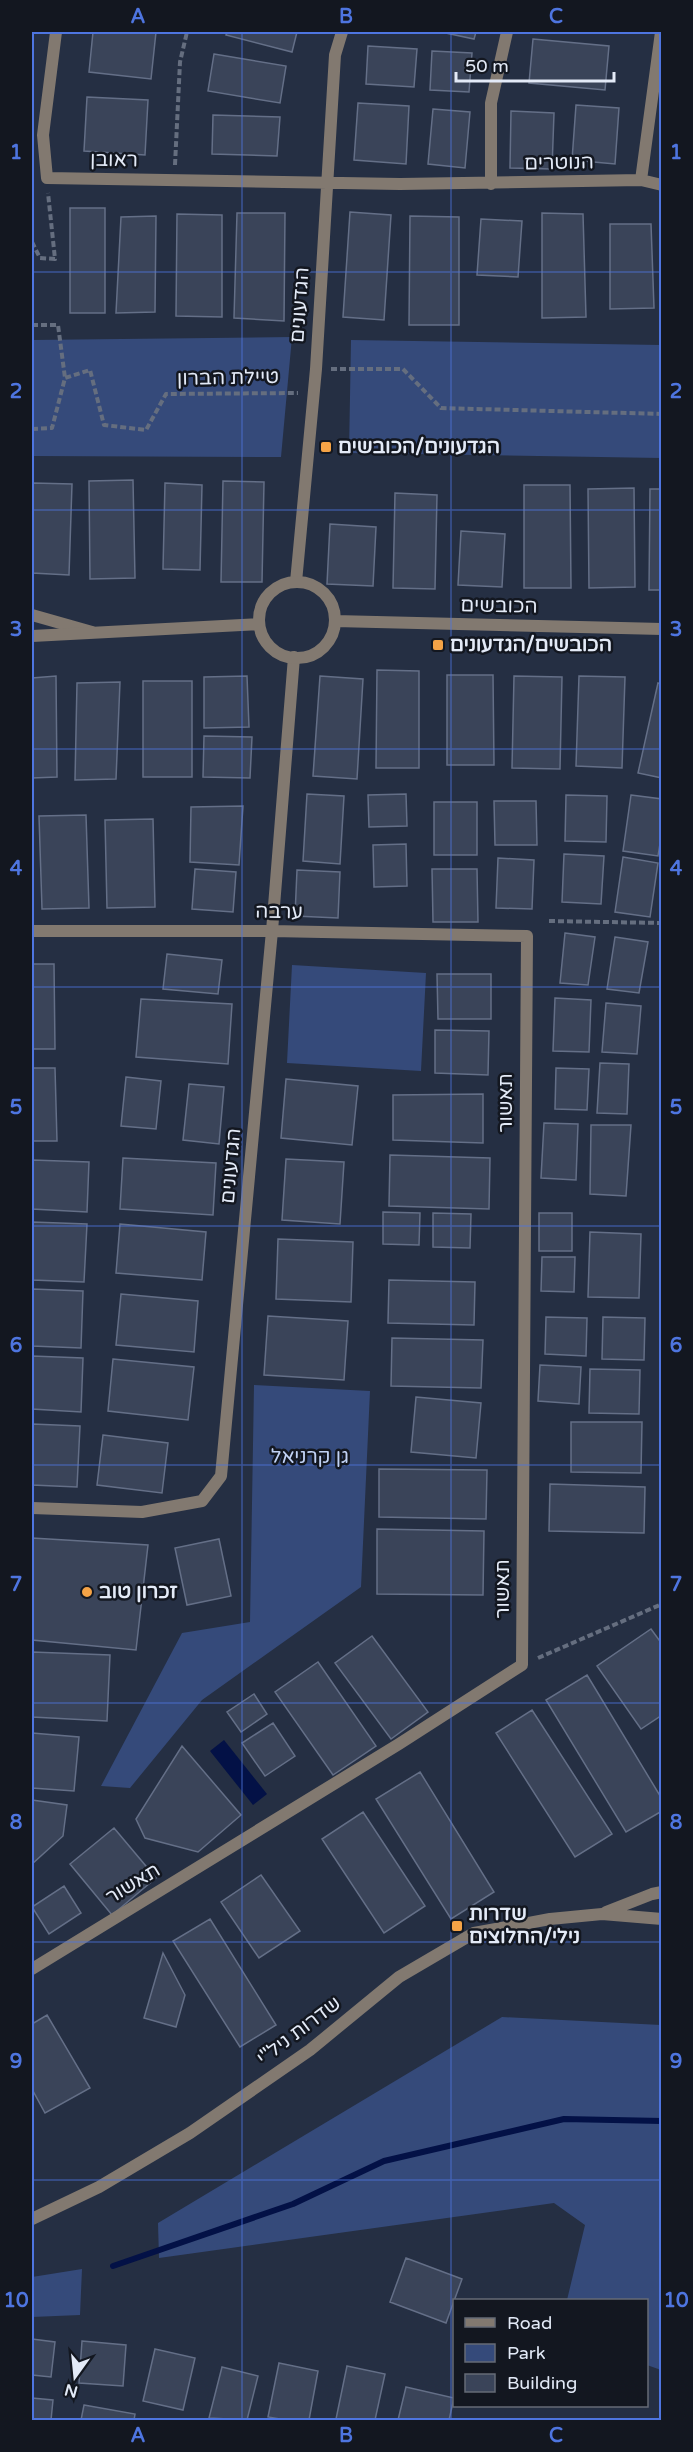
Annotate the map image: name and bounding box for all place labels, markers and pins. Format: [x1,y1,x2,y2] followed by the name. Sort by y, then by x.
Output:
[338,435,500,459] place label: הגדעונים/הכובשים
[319,440,333,454] marker: הגדעונים/הכובשים
[450,633,612,657] place label: הכובשים/הגדעונים
[431,638,445,652] marker: הכובשים/הגדעונים
[99,1580,178,1604] place label: זכרון טוב
[80,1585,94,1599] marker: זכרון טוב
[469,1902,580,1949] place label: שדרות נילי/החלוצים
[450,1919,464,1933] marker: שדרות נילי/החלוצים

